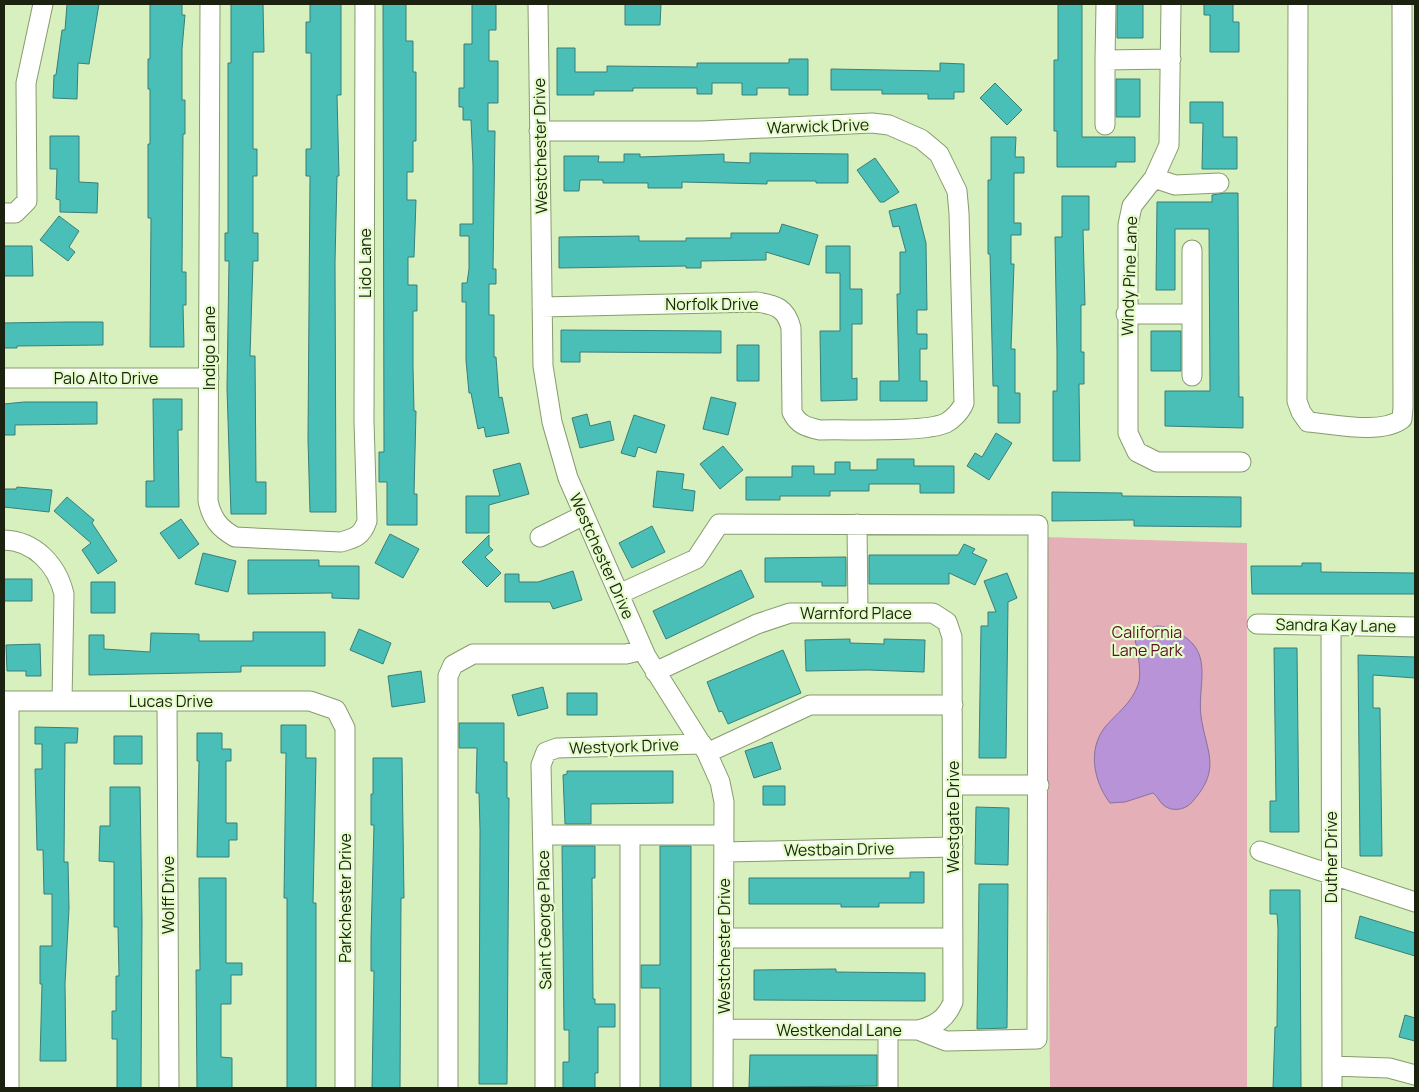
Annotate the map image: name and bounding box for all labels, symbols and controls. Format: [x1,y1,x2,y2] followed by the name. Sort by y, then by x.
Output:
[528,78,552,214] street label: Westchester Drive
[766,113,870,139] street label: Warwick Drive
[1116,216,1142,336] street label: Windy Pine Lane
[354,228,376,298] street label: Lido Lane
[665,293,759,315] street label: Norfolk Drive
[198,306,220,390] street label: Indigo Lane
[54,367,158,389] street label: Palo Alto Drive
[564,490,640,622] street label: Westchester Drive
[800,602,912,624] street label: Warnford Place
[1276,613,1396,637] street label: Sandra Kay Lane
[1112,621,1184,661] park label: California Lane Park
[129,690,213,712] street label: Lucas Drive
[569,733,679,759] street label: Westyork Drive
[942,761,964,873] street label: Westgate Drive
[1320,811,1342,903] street label: Duther Drive
[334,833,356,963] street label: Parkchester Drive
[784,837,894,861] street label: Westbain Drive
[532,850,556,990] street label: Saint George Place
[157,856,179,934] street label: Wolff Drive
[713,878,735,1014] street label: Westchester Drive
[776,1019,902,1041] street label: Westkendal Lane

